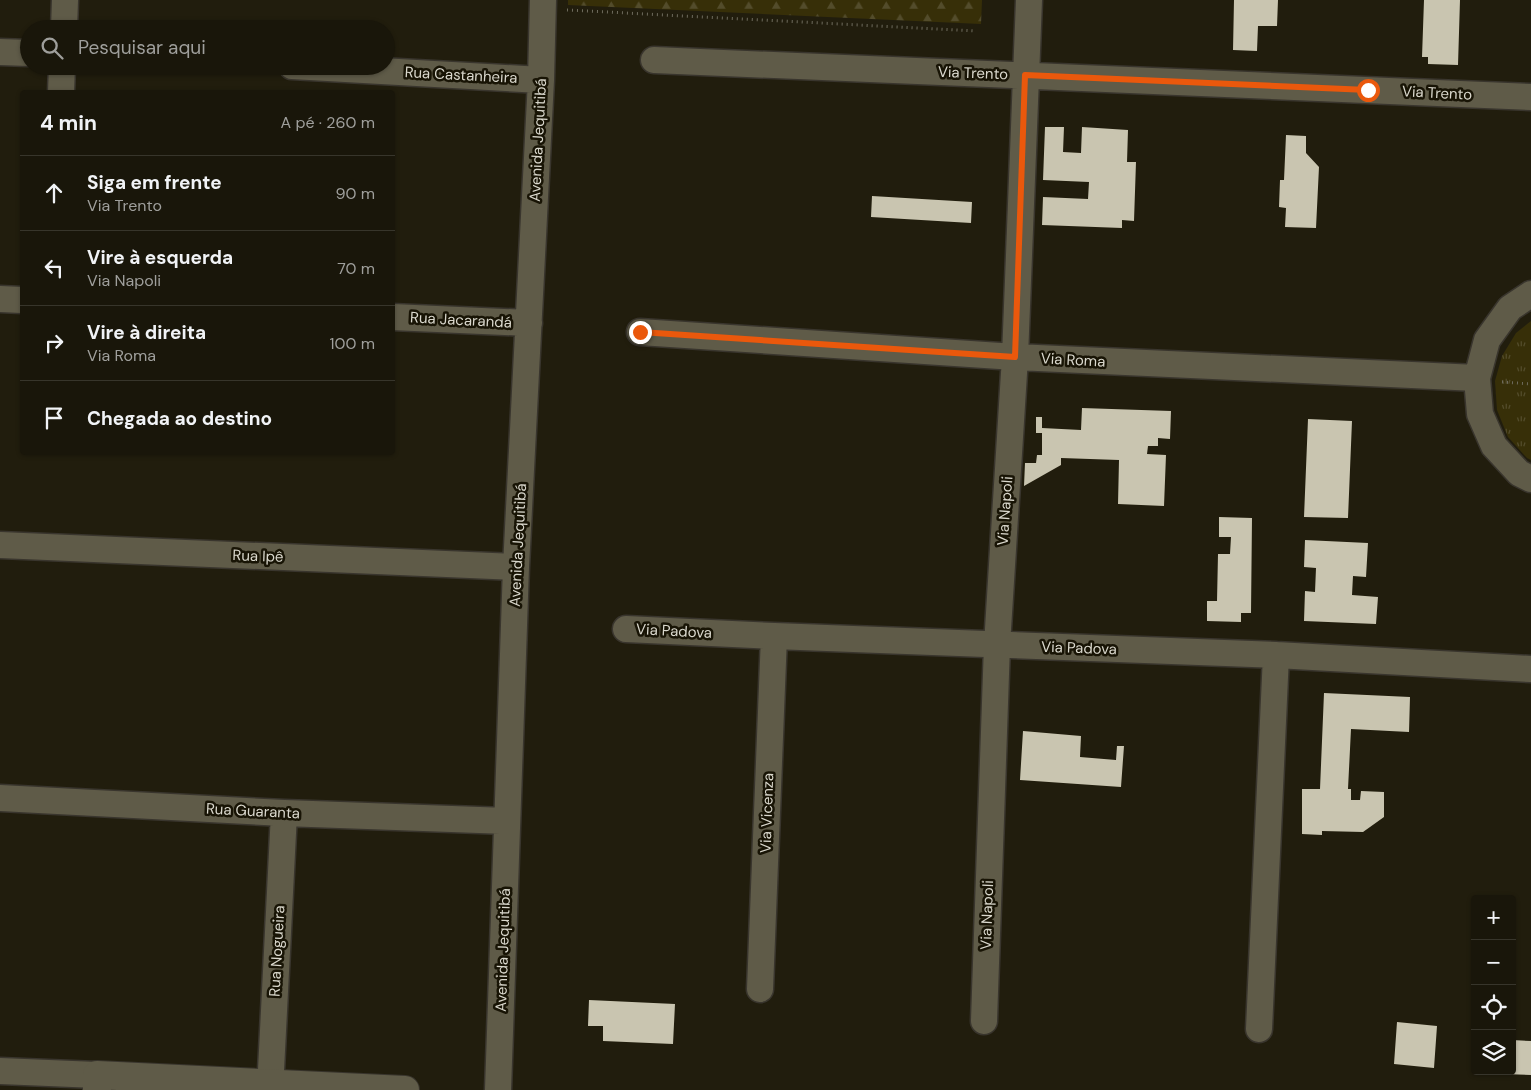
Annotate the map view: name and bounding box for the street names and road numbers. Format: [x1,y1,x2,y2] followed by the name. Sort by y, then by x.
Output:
[404,62,518,88] street label: Rua Castanheira
[938,62,1009,84] street label: Via Trento
[525,78,551,202] street label: Avenida Jequitibá
[1401,81,1473,105] street label: Via Trento
[410,307,512,333] street label: Rua Jacarandá
[1040,348,1106,372] street label: Via Roma
[993,476,1017,546] street label: Via Napoli
[505,483,531,607] street label: Avenida Jequitibá
[232,545,284,567] street label: Rua Ipê
[636,619,712,643] street label: Via Padova
[1041,637,1117,659] street label: Via Padova
[756,773,778,853] street label: Via Vicenza
[205,799,301,823] street label: Rua Guaranta
[976,880,998,950] street label: Via Napoli
[491,888,515,1012] street label: Avenida Jequitibá
[265,905,289,997] street label: Rua Nogueira

